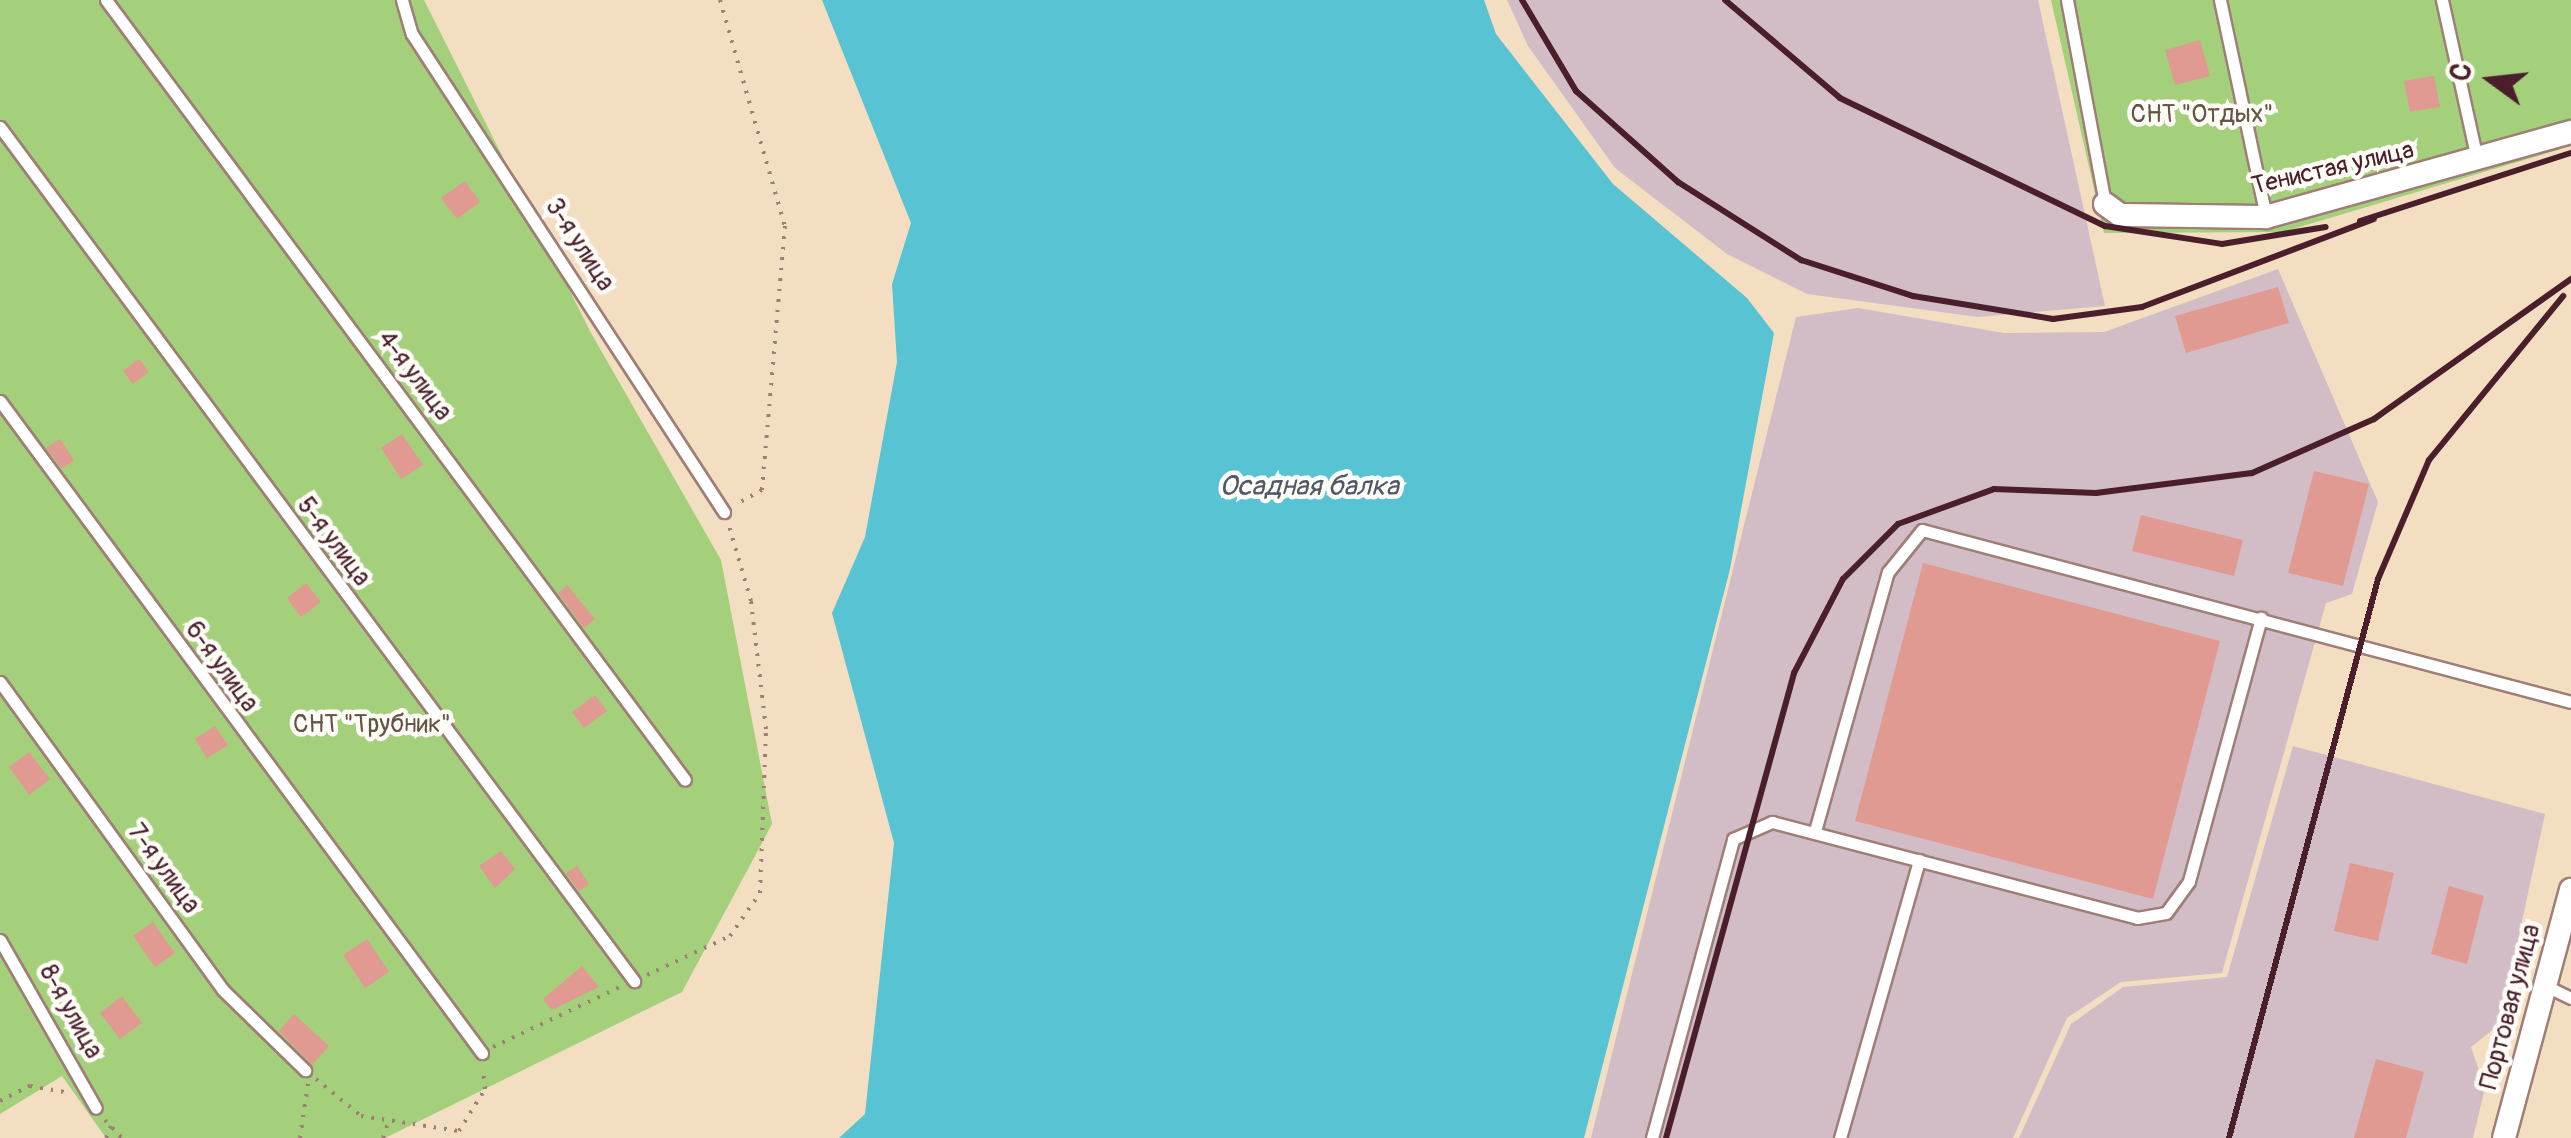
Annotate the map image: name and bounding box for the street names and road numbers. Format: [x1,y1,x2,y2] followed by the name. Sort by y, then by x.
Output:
[2249,136,2417,202] street label: Тенистая улица
[538,193,620,297] street label: 3-я улица
[371,325,457,427] street label: 4-я улица
[290,492,376,592] street label: 5-я улица
[178,616,264,718] street label: 6-я улица
[121,818,205,920] street label: 7-я улица
[2475,921,2547,1093] street label: Портовая улица
[32,960,108,1064] street label: 8-я улица

